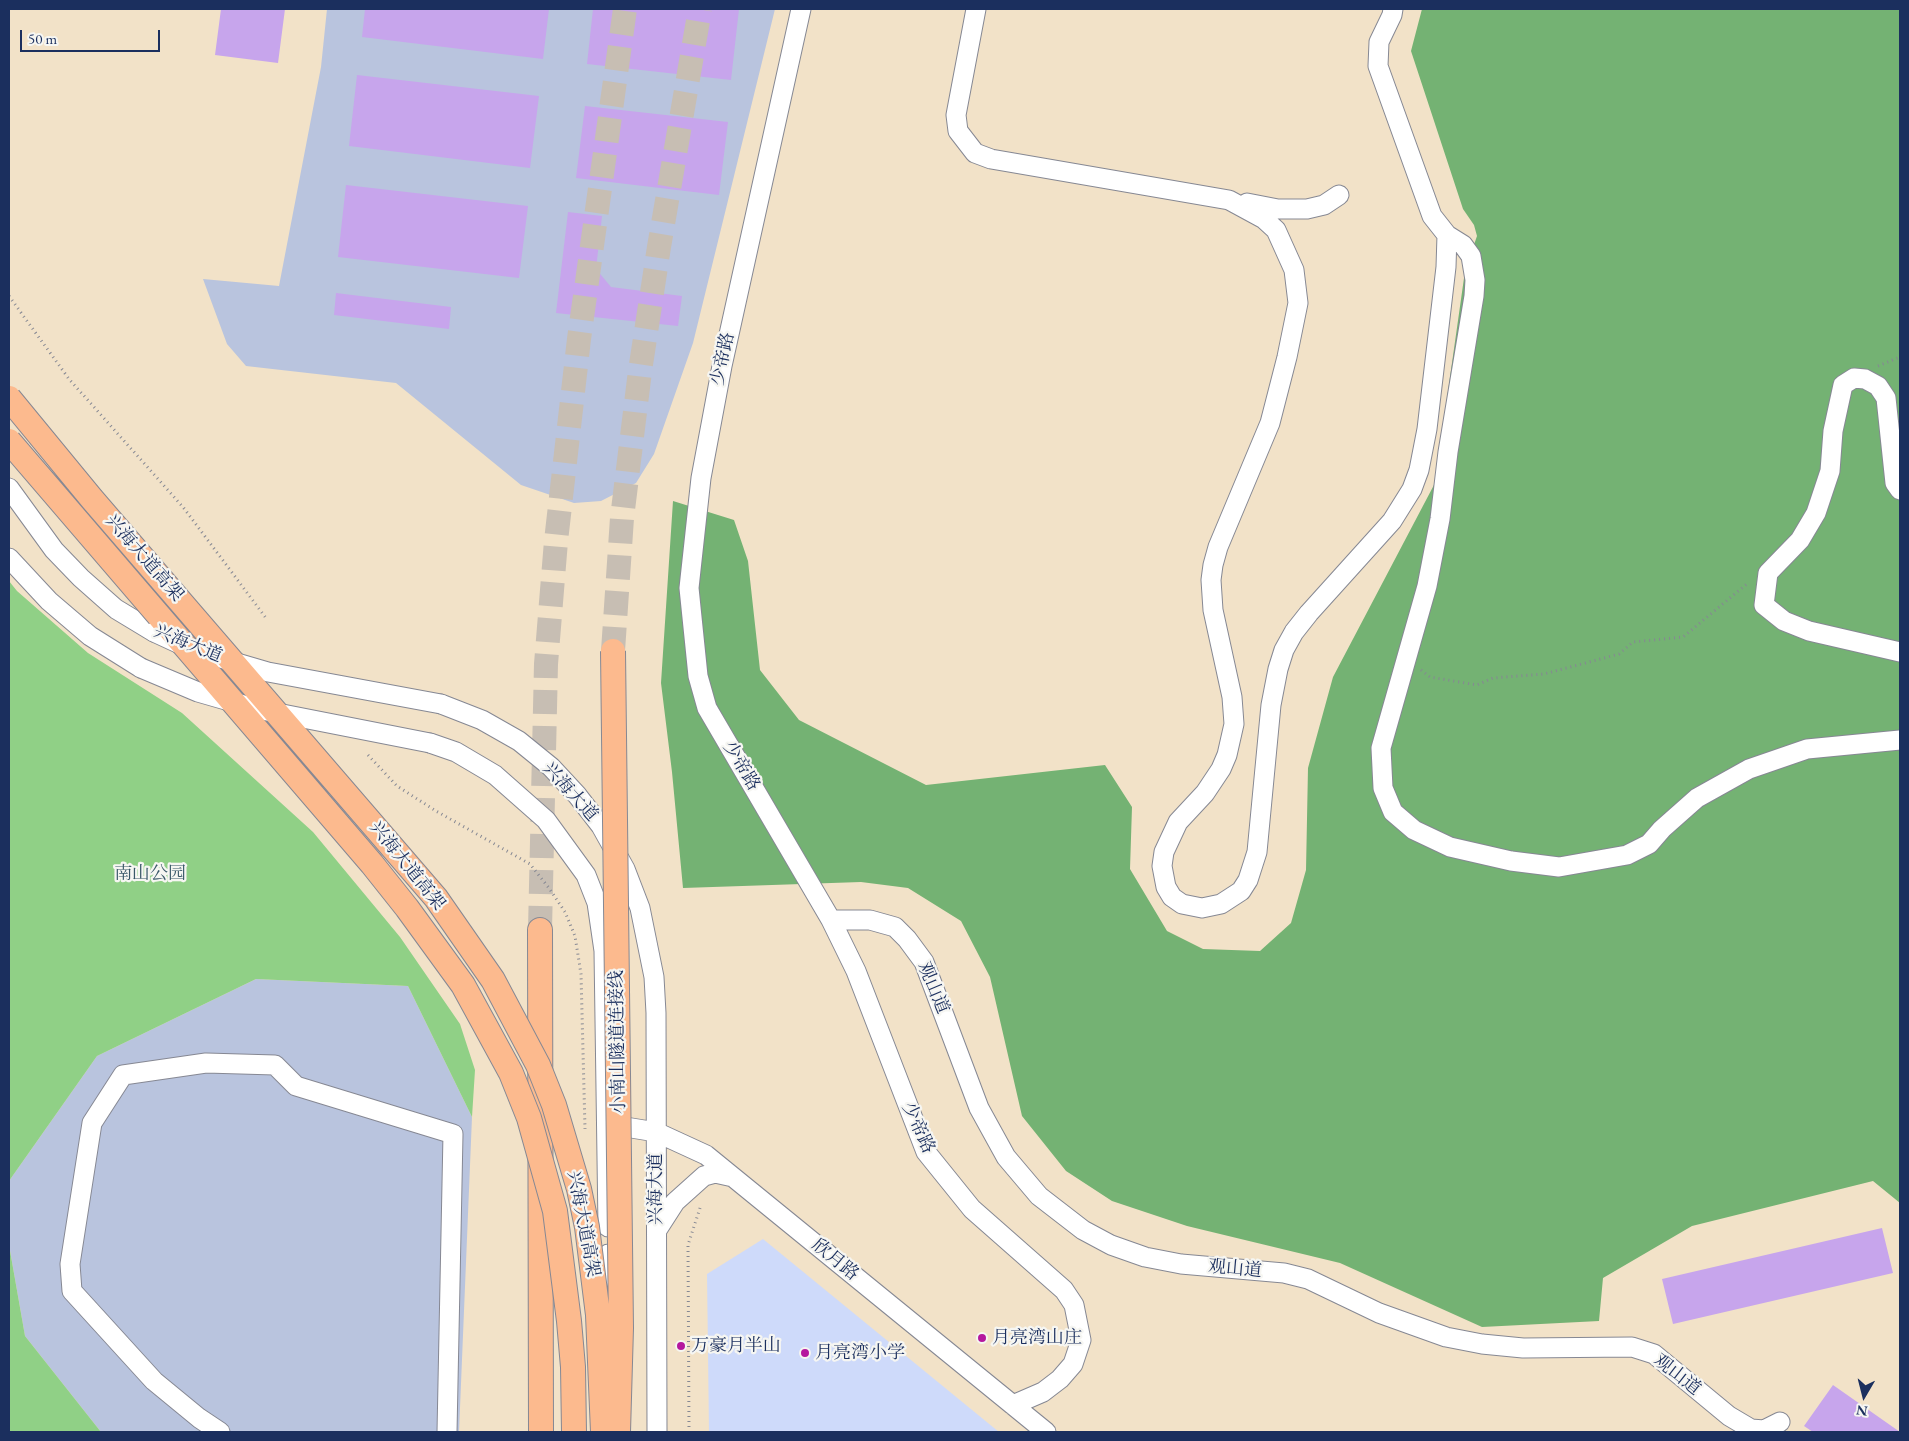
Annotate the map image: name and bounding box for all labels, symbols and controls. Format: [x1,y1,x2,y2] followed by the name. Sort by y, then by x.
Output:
[22,20,162,52] scale bar
[28,29,57,48] text: 50 m
[707,330,739,388] street label: 少帝路
[100,510,188,606] street label: 兴海大道高架
[151,621,225,667] street label: 兴海大道
[718,737,764,795] street label: 少帝路
[538,758,602,826] street label: 兴海大道
[365,817,449,915] street label: 兴海大道高架
[114,863,186,885] park label: 南山公园
[913,959,953,1017] street label: 观山道
[606,970,630,1114] street label: 小南山隧道连接线
[897,1099,939,1157] street label: 少帝路
[645,1153,667,1225] street label: 兴海大道
[562,1169,604,1279] street label: 兴海大道高架
[807,1235,863,1285] street label: 欣月路
[1207,1256,1263,1282] street label: 观山道
[992,1327,1082,1349] place label: 月亮湾山庄
[976,1332,988,1344] marker: 月亮湾山庄
[691,1335,781,1357] place label: 万豪月半山
[675,1340,687,1352] marker: 万豪月半山
[815,1342,905,1364] place label: 月亮湾小学
[799,1347,811,1359] marker: 月亮湾小学
[1649,1350,1705,1400] street label: 观山道
[1839,1371,1889,1421] north arrow
[1855,1401,1869,1421] text: N

